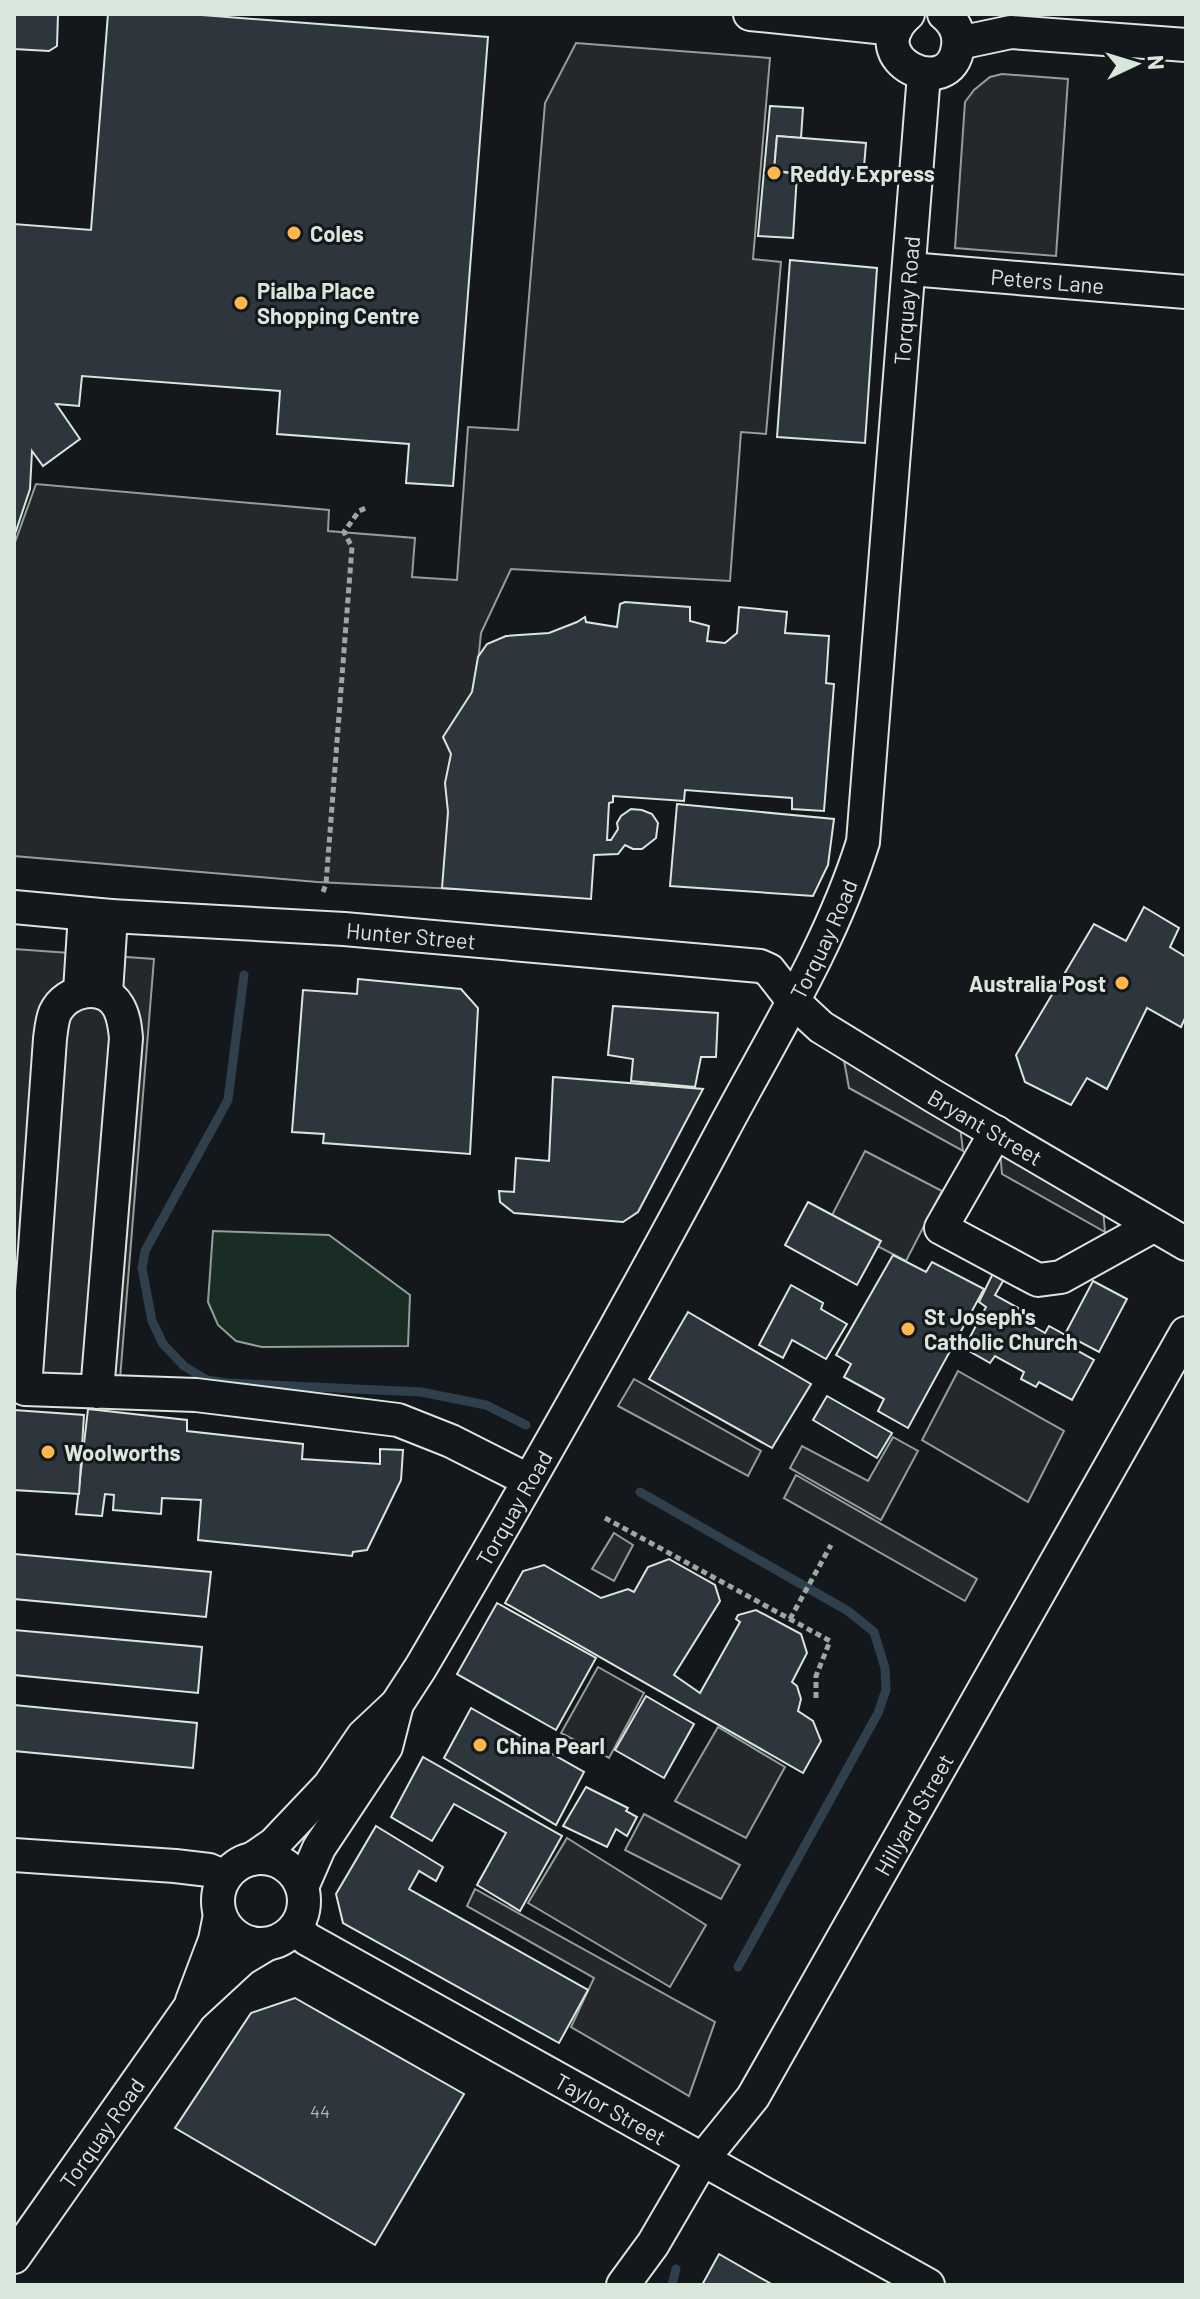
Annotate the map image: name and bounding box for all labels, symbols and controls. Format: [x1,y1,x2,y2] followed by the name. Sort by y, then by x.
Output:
[1096,24,1176,104] north arrow
[1143,54,1170,71] text: N
[790,160,935,186] place label: Reddy Express
[765,164,783,182] marker: Reddy Express
[310,220,364,246] place label: Coles
[285,224,303,242] marker: Coles
[888,235,924,366] street label: Torquay Road
[990,263,1105,298] street label: Peters Lane
[257,277,420,328] place label: Pialba Place Shopping Centre
[232,294,250,312] marker: Pialba Place Shopping Centre
[784,875,862,1003] street label: Torquay Road
[345,916,477,954] street label: Hunter Street
[969,970,1106,996] place label: Australia Post
[1113,974,1131,992] marker: Australia Post
[924,1083,1047,1170] street label: Bryant Street
[924,1303,1078,1354] place label: St Joseph's Catholic Church
[899,1320,917,1338] marker: St Joseph's Catholic Church
[64,1439,181,1465] place label: Woolworths
[39,1443,57,1461] marker: Woolworths
[470,1445,557,1570] street label: Torquay Road
[496,1732,605,1758] place label: China Pearl
[471,1736,489,1754] marker: China Pearl
[868,1749,958,1880] street label: Hillyard Street
[551,2067,671,2150] street label: Taylor Street
[54,2072,149,2193] street label: Torquay Road
[310,2100,330,2122] house number: 44

